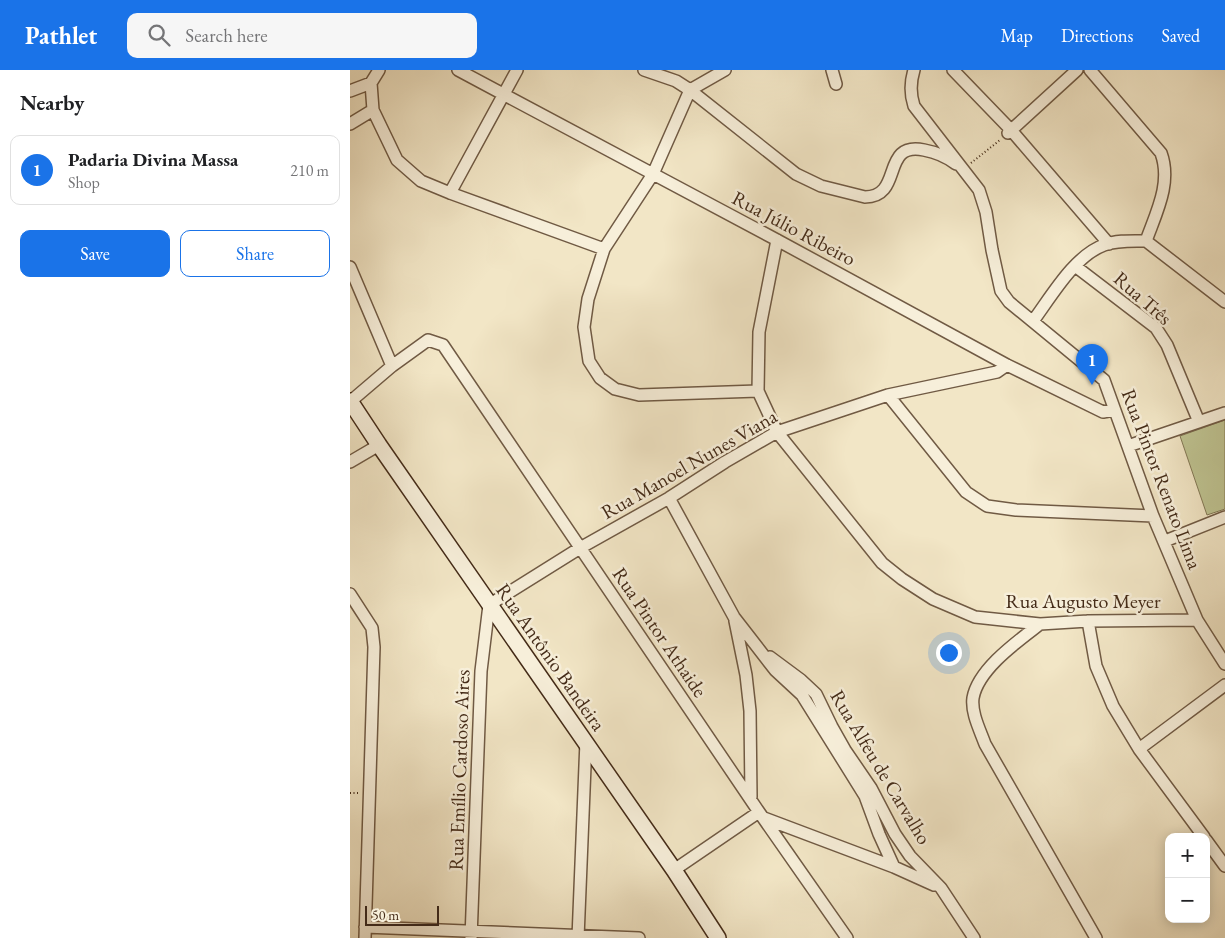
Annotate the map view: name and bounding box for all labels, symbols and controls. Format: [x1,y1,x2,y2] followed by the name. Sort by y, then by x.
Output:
[127,13,477,58] search box
[25,20,97,51] text: Pathlet
[145,21,173,49] icon: search
[185,23,268,48] text: Search here
[1001,24,1033,47] text: Map
[1061,24,1133,47] text: Directions
[1161,24,1200,47] text: Saved
[20,89,84,116] text: Nearby
[68,147,238,172] text: Padaria Divina Massa
[33,160,41,181] text: 1
[290,160,329,181] text: 210 m
[68,172,100,193] text: Shop
[728,184,860,272] street label: Rua Júlio Ribeiro
[20,230,170,277] button: Save
[180,230,330,277] button: Share
[1108,266,1178,330] street label: Rua Três
[1076,344,1108,385] pin: 1
[1116,385,1208,573] street label: Rua Pintor Renato Lima
[596,403,782,525] street label: Rua Manoel Nunes Viana
[607,562,713,702] street label: Rua Pintor Athaide
[490,578,612,736] street label: Rua Antônio Bandeira
[1005,588,1161,614] street label: Rua Augusto Meyer
[936,640,962,666] your location
[442,669,476,871] street label: Rua Emílio Cardoso Aires
[825,685,937,849] street label: Rua Alfeu de Carvalho
[1165,833,1210,923] map controls
[1165,833,1210,878] button: +
[1165,878,1210,923] button: −
[365,903,439,926] scale bar
[372,906,399,924] text: 50 m

